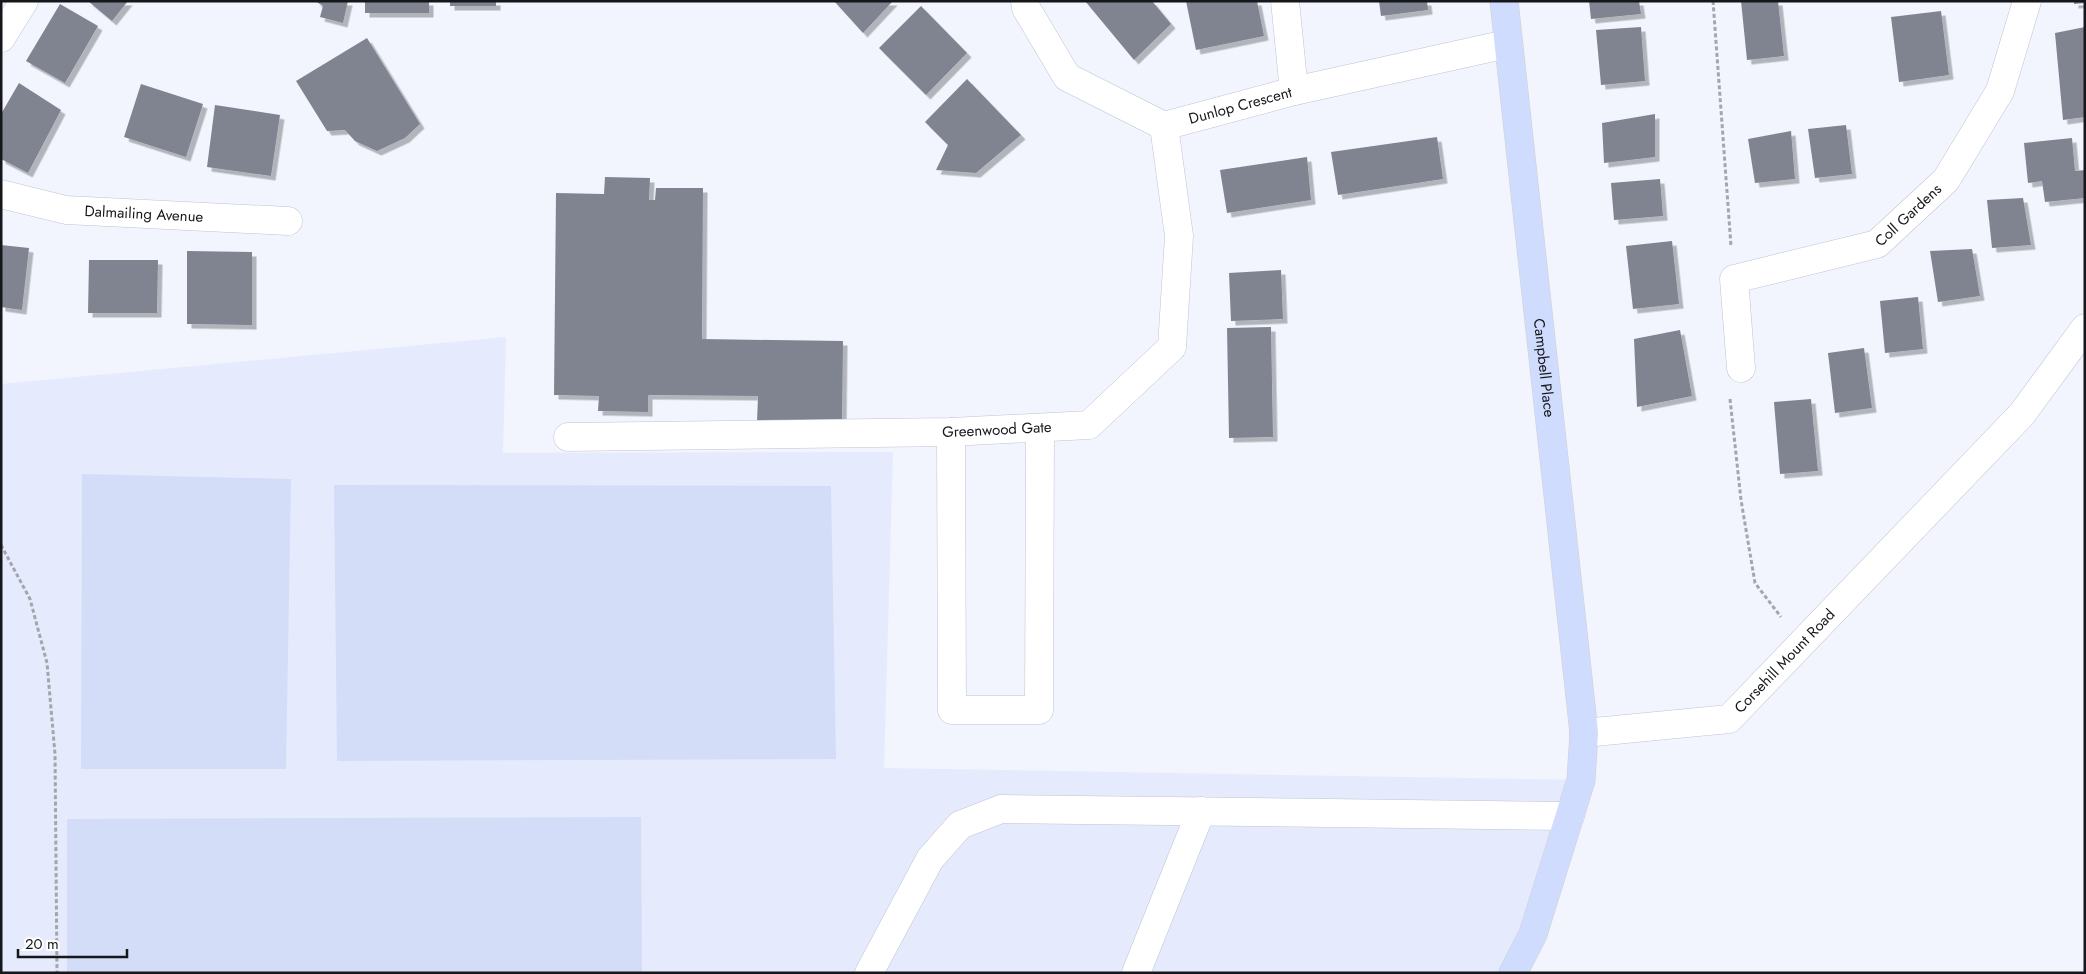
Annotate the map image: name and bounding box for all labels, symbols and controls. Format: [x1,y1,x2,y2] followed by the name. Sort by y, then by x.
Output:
[1186,81,1295,130] street label: Dunlop Crescent
[1870,178,1946,252] street label: Coll Gardens
[84,200,204,228] street label: Dalmailing Avenue
[1528,317,1560,419] street label: Campbell Place
[942,416,1052,443] street label: Greenwood Gate
[1729,604,1840,718] street label: Corsehill Mount Road
[18,926,126,958] scale bar
[25,933,59,955] text: 20 m

